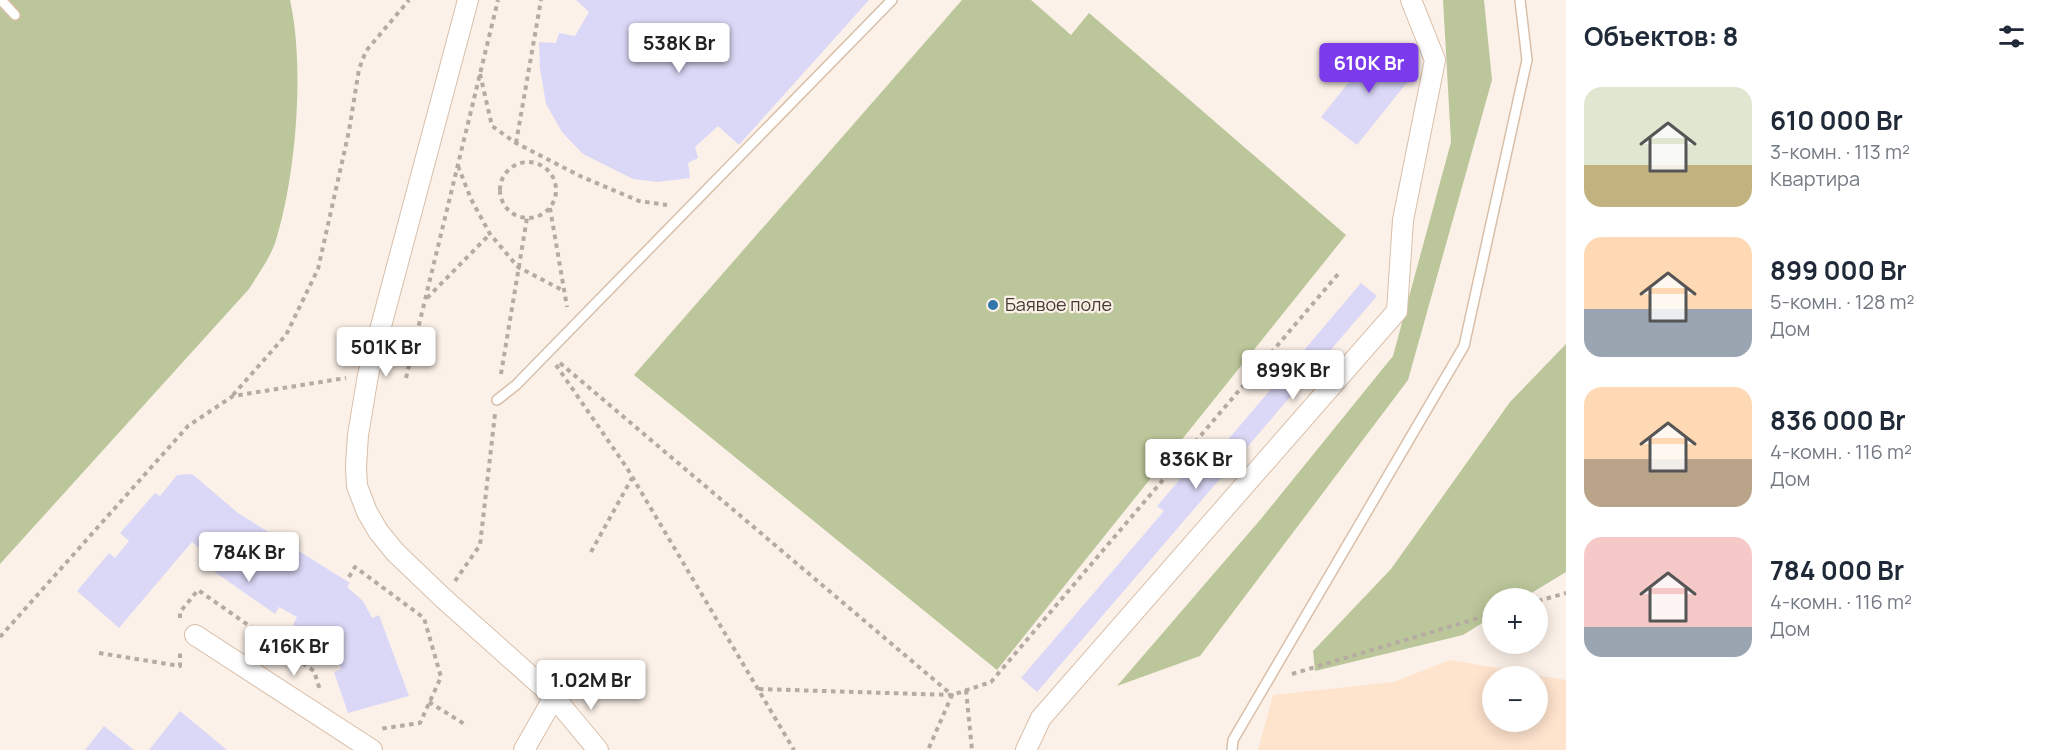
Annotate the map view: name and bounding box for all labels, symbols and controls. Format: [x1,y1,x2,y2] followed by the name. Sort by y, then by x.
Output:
[1584,18,1738,54] text: Объектов: 8
[1995,20,2028,53] icon: filters
[624,23,734,74] pin: 538K Br
[643,29,715,56] text: 538K Br
[1314,43,1424,94] pin: 610K Br
[1333,49,1405,76] text: 610K Br
[1770,102,1903,138] text: 610 000 Br
[1632,111,1704,183] icon: home
[1770,138,1910,165] text: 3-комн. · 113 m²
[1770,165,1860,192] text: Квартира
[1770,252,1907,288] text: 899 000 Br
[1632,261,1704,333] icon: home
[1770,288,1915,315] text: 5-комн. · 128 m²
[1005,292,1112,316] place label: Баявое поле
[986,298,1000,312] marker: Баявое поле
[1770,315,1810,342] text: Дом
[331,327,441,378] pin: 501K Br
[351,333,421,360] text: 501K Br
[1238,350,1348,401] pin: 899K Br
[1256,356,1330,383] text: 899K Br
[1770,402,1906,438] text: 836 000 Br
[1632,411,1704,483] icon: home
[1770,438,1912,465] text: 4-комн. · 116 m²
[1141,439,1251,490] pin: 836K Br
[1159,445,1233,472] text: 836K Br
[1770,465,1810,492] text: Дом
[194,532,304,583] pin: 784K Br
[213,538,285,565] text: 784K Br
[1770,552,1904,588] text: 784 000 Br
[1632,561,1704,633] icon: home
[1482,588,1548,732] map controls
[1482,588,1548,654] button: +
[1770,588,1912,615] text: 4-комн. · 116 m²
[1770,615,1810,642] text: Дом
[239,626,349,677] pin: 416K Br
[259,632,329,659] text: 416K Br
[529,660,653,711] pin: 1.02M Br
[551,666,631,693] text: 1.02M Br
[1482,666,1548,732] button: −

